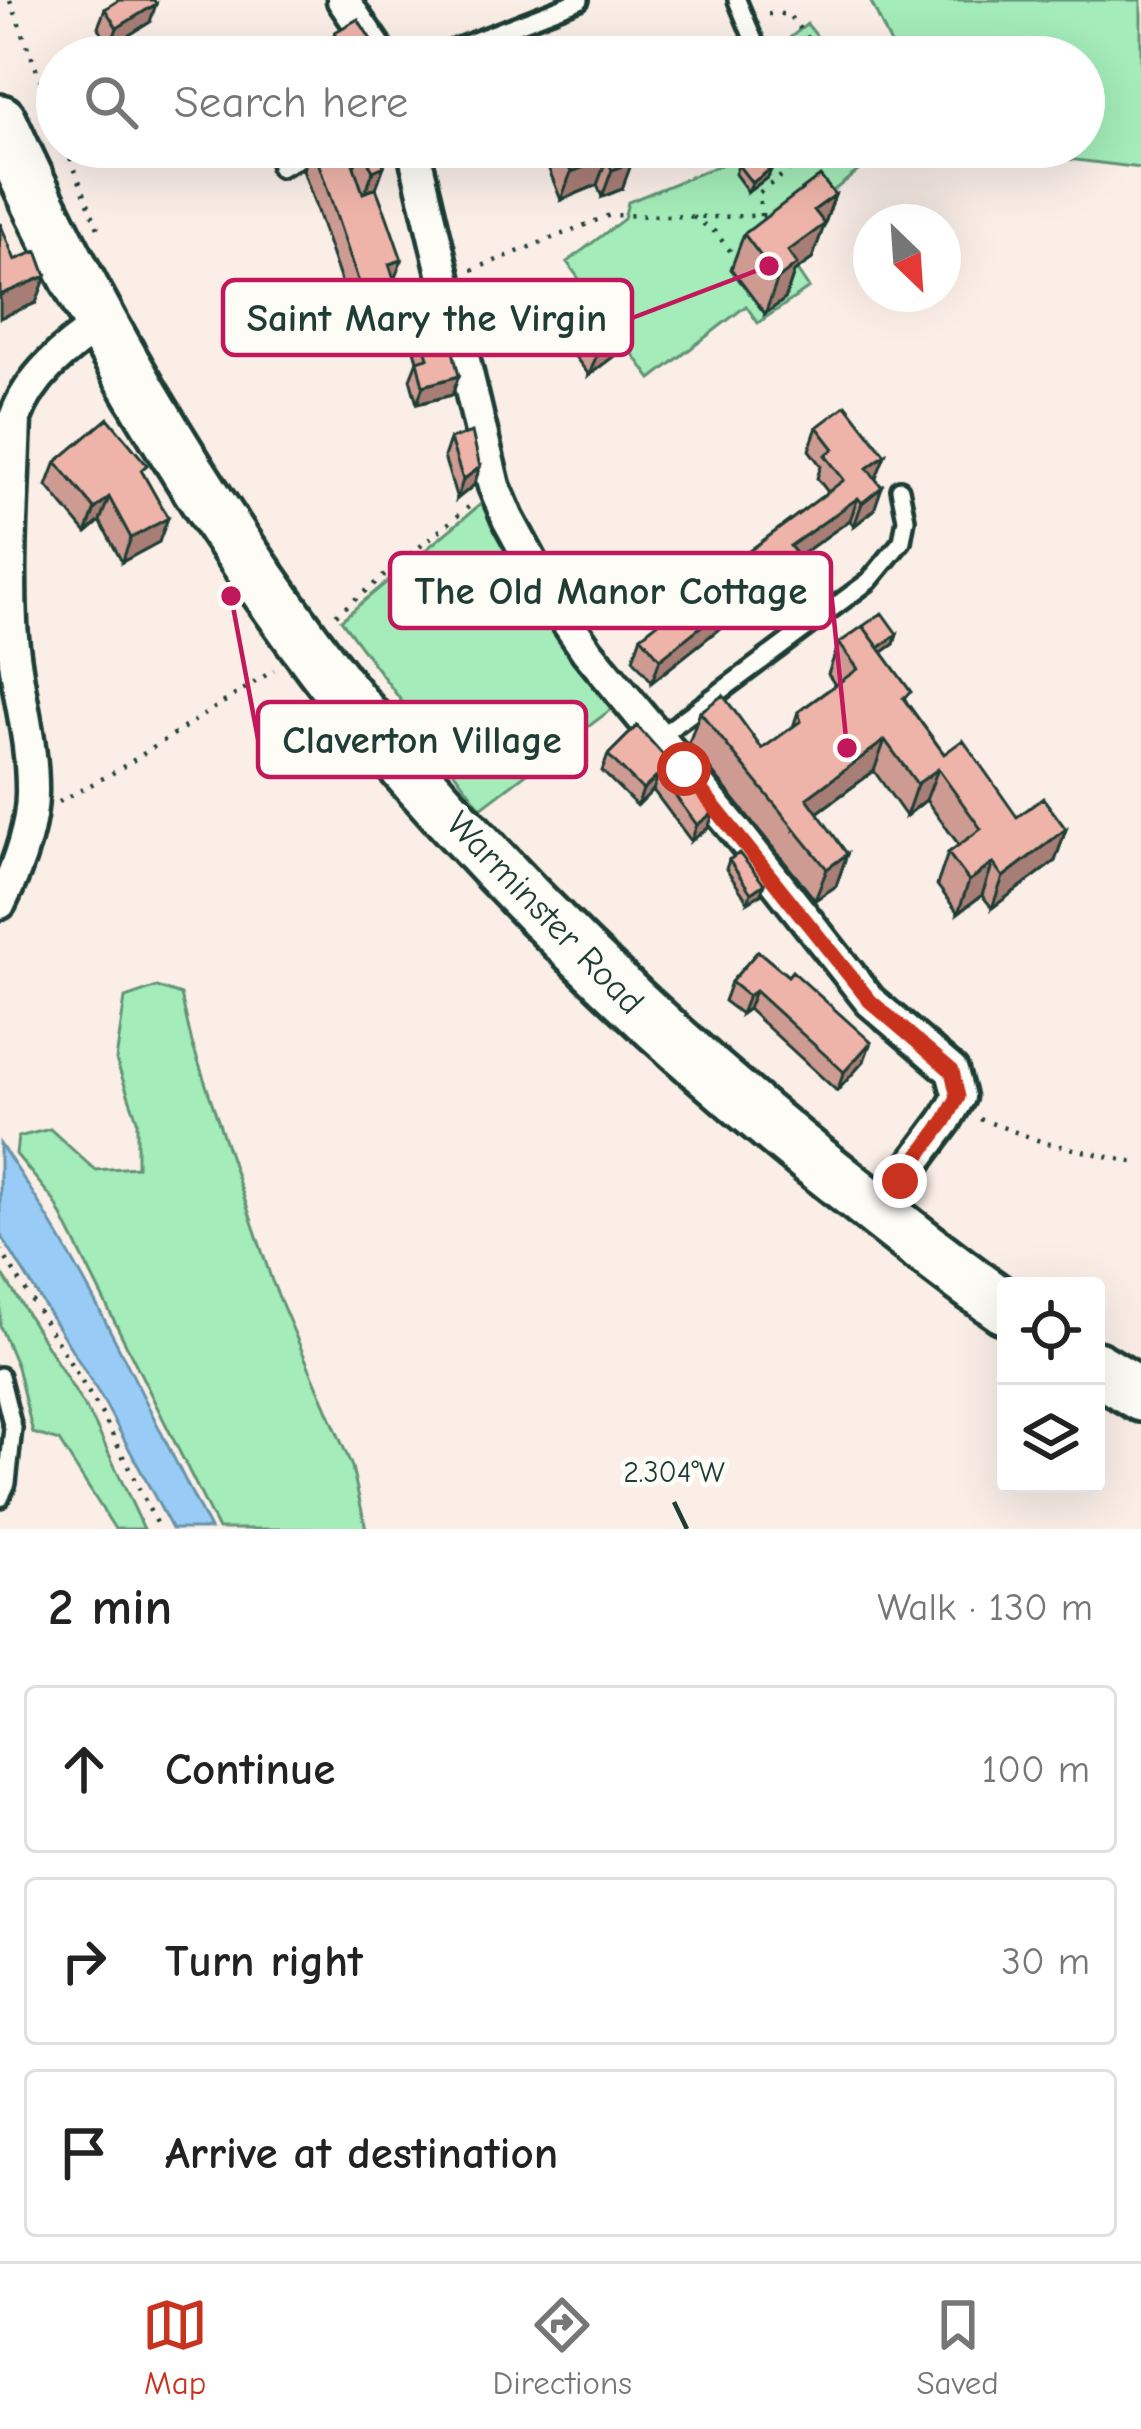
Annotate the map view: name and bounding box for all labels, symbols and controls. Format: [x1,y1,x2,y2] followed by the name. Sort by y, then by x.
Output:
[36,36,1105,168] search box
[78,69,144,135] icon: search
[174,76,408,128] text: Search here
[853,204,961,312] north arrow
[223,280,632,355] callout: Saint Mary the Virgin
[247,296,607,341] text: Saint Mary the Virgin
[390,553,831,628] callout: The Old Manor Cottage
[414,569,808,614] text: The Old Manor Cottage
[258,702,586,777] callout: Claverton Village
[282,718,562,763] text: Claverton Village
[657,742,711,796] route start
[438,803,652,1023] street label: Warminster Road
[873,1154,927,1208] route end
[997,1277,1105,1493] map controls
[997,1277,1105,1385] button: locate
[997,1385,1105,1493] button: layers
[623,1455,725,1490] text: 2.304°W
[48,1578,172,1637] text: 2 min
[877,1585,1093,1630] text: Walk · 130 m
[51,1736,117,1802] icon: ahead
[165,1743,335,1795] text: Continue
[982,1747,1090,1792] text: 100 m
[51,1928,117,1994] icon: right
[165,1935,363,1987] text: Turn right
[1001,1939,1090,1984] text: 30 m
[51,2120,117,2186] icon: arrive
[165,2127,558,2179] text: Arrive at destination
[142,2292,208,2402] tab: Map
[493,2292,632,2402] tab: Directions
[916,2292,999,2402] tab: Saved

